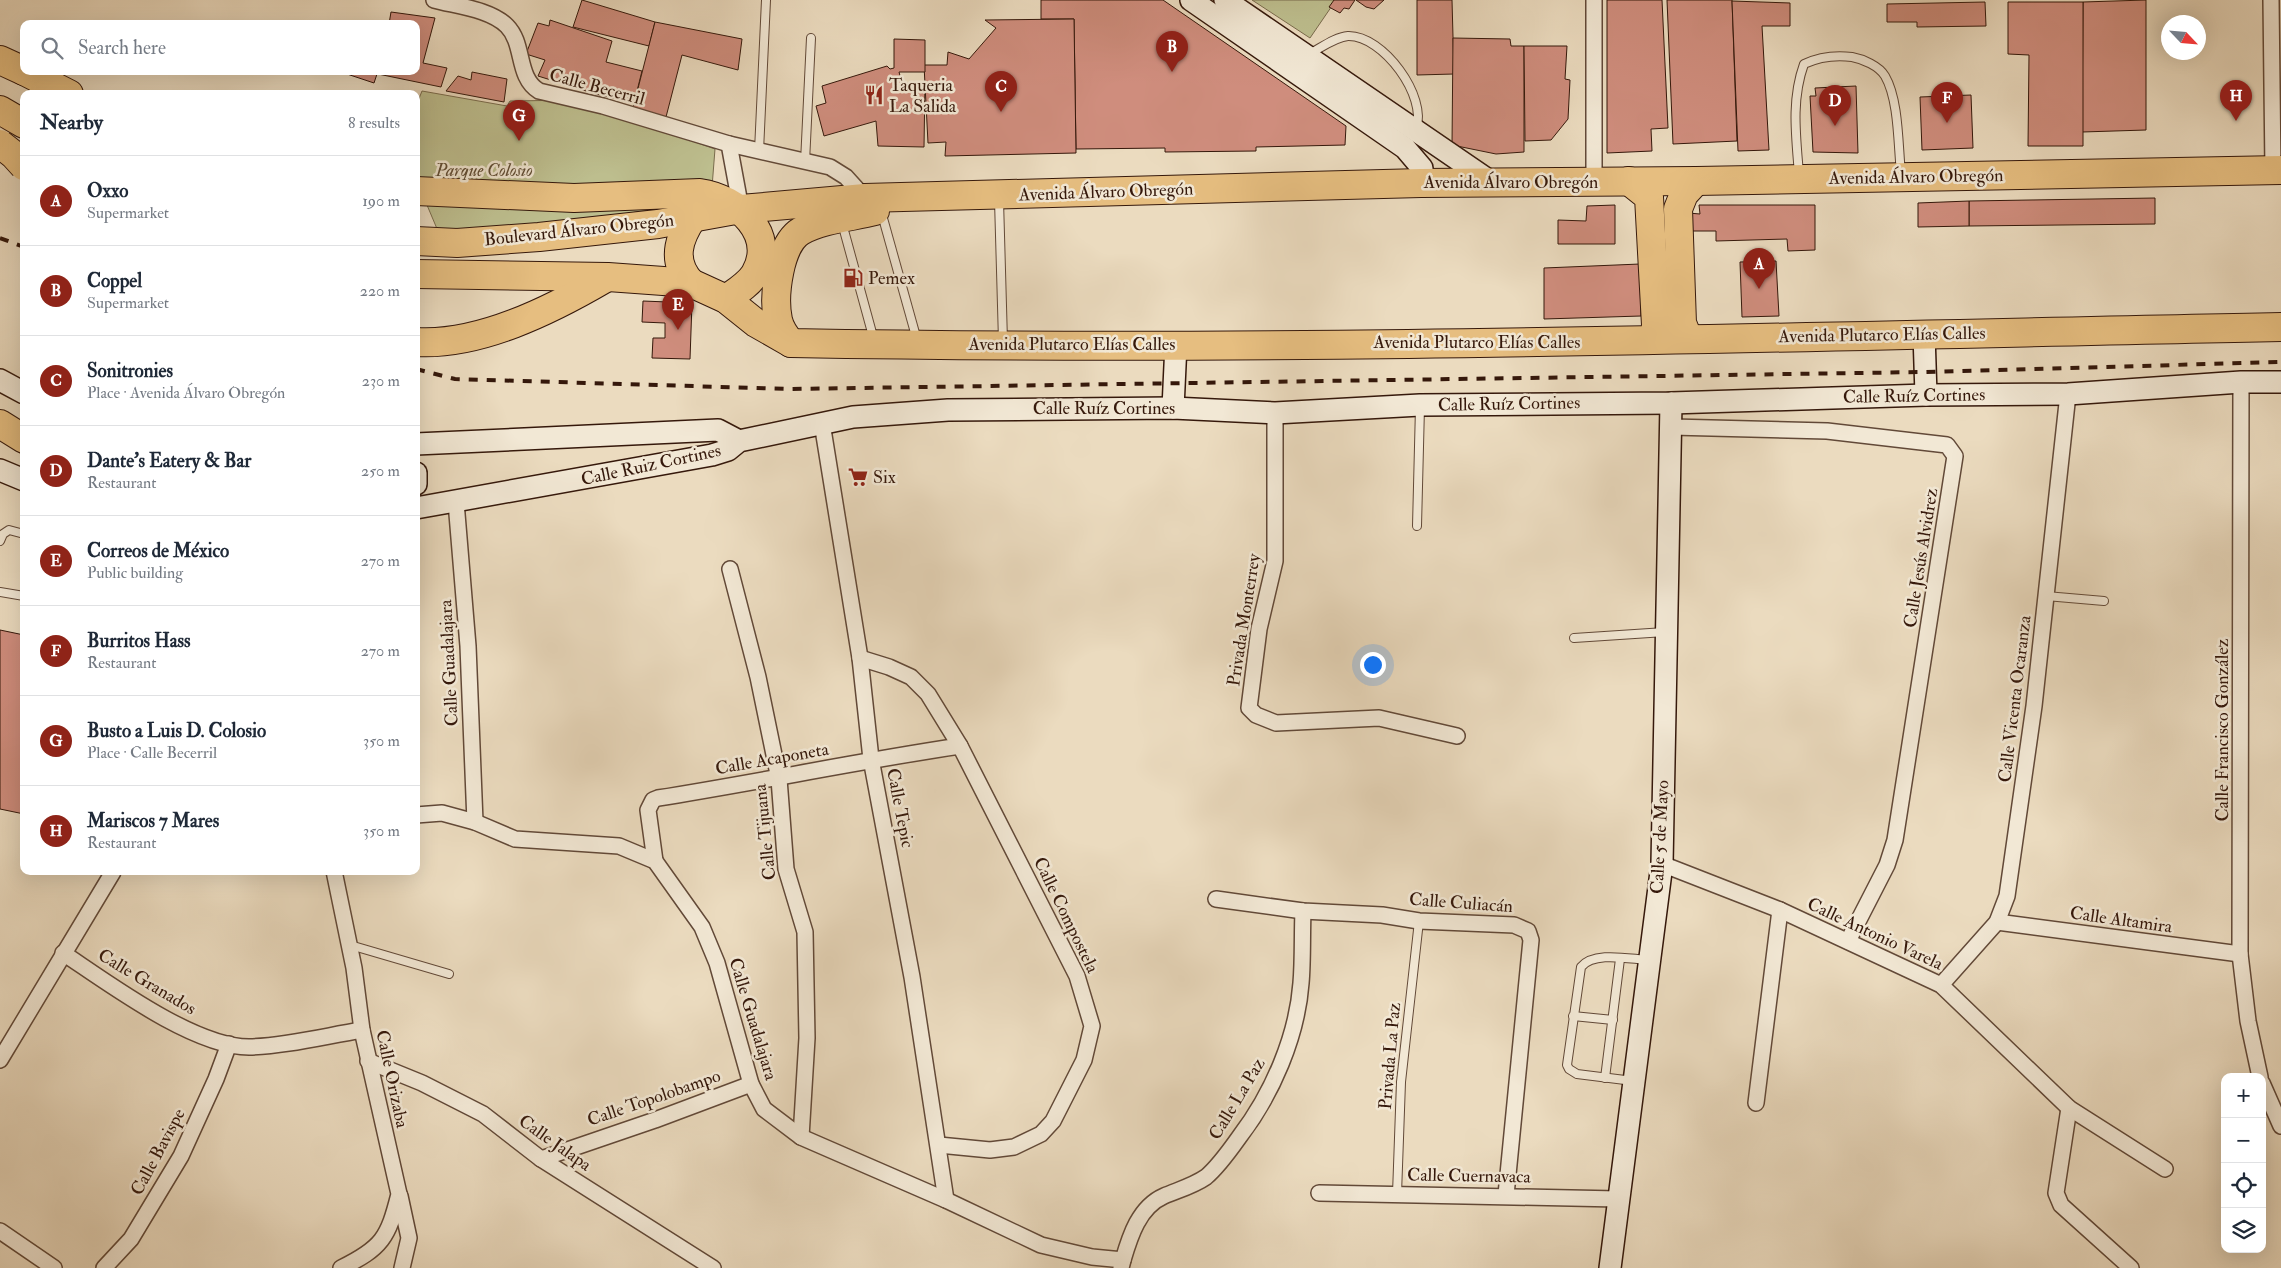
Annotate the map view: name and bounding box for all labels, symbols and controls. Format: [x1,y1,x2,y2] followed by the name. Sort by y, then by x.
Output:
[2161,15,2206,60] north arrow
[20,20,420,75] search box
[1156,31,1188,72] pin: B
[38,34,66,62] icon: search
[78,36,166,60] text: Search here
[547,63,648,111] street label: Calle Becerril
[985,71,1017,112] pin: C
[889,74,957,118] place label: Taqueria La Salida
[2220,80,2252,121] pin: H
[1931,82,1963,123] pin: F
[863,84,885,106] restaurant icon: Taqueria La Salida
[1819,85,1851,126] pin: D
[503,100,535,141] pin: G
[40,109,103,136] text: Nearby
[348,113,400,133] text: 8 results
[434,159,533,182] park label: Parque Colosio
[1827,164,2004,190] street label: Avenida Álvaro Obregón
[1423,171,1598,194] street label: Avenida Álvaro Obregón
[1017,177,1194,207] street label: Avenida Álvaro Obregón
[87,179,128,203] text: Oxxo
[51,191,61,211] text: A
[362,191,400,211] text: 190 m
[87,203,169,223] text: Supermarket
[483,209,675,251] street label: Boulevard Álvaro Obregón
[1743,248,1775,289] pin: A
[842,267,864,289] fuel station icon: Pemex
[868,267,915,290] place label: Pemex
[87,269,142,293] text: Coppel
[51,281,61,301] text: B
[360,281,400,301] text: 220 m
[662,289,694,330] pin: E
[87,293,169,313] text: Supermarket
[1777,322,1986,348] street label: Avenida Plutarco Elías Calles
[1372,331,1581,354] street label: Avenida Plutarco Elías Calles
[967,333,1176,356] street label: Avenida Plutarco Elías Calles
[87,359,173,383] text: Sonitronies
[50,371,62,391] text: C
[362,371,400,391] text: 230 m
[87,383,285,403] text: Place · Avenida Álvaro Obregón
[1843,383,1985,409] street label: Calle Ruíz Cortines
[1438,391,1580,417] street label: Calle Ruíz Cortines
[1033,397,1175,420] street label: Calle Ruíz Cortines
[579,439,723,491] street label: Calle Ruiz Cortines
[87,449,251,473] text: Dante's Eatery & Bar
[49,461,63,481] text: D
[361,461,400,481] text: 250 m
[847,466,869,488] supermarket icon: Six
[873,466,896,489] place label: Six
[87,473,156,493] text: Restaurant
[1899,486,1943,629] street label: Calle Jesús Alvidrez
[87,539,229,563] text: Correos de México
[50,551,62,571] text: E
[361,551,400,571] text: 270 m
[1222,551,1266,688] street label: Privada Monterrey
[87,563,183,583] text: Public building
[434,599,464,727] street label: Calle Guadalajara
[1993,614,2037,784] street label: Calle Vicenta Ocaranza
[87,629,191,653] text: Burritos Hass
[2211,638,2234,822] street label: Calle Francisco González
[51,641,61,661] text: F
[361,641,400,661] text: 270 m
[1360,652,1386,678] your location
[87,653,156,673] text: Restaurant
[87,719,266,743] text: Busto a Luis D. Colosio
[49,731,63,751] text: G
[363,731,400,751] text: 350 m
[713,738,831,780] street label: Calle Acaponeta
[87,743,217,763] text: Place · Calle Becerril
[881,766,919,850] street label: Calle Tepic
[1646,779,1674,894] street label: Calle 5 de Mayo
[748,782,781,881] street label: Calle Tijuana
[87,809,219,833] text: Mariscos 7 Mares
[49,821,63,841] text: H
[363,821,400,841] text: 350 m
[87,833,156,853] text: Restaurant
[1028,853,1104,977] street label: Calle Compostela
[1408,888,1514,918] street label: Calle Culiacán
[1803,892,1947,976] street label: Calle Antonio Varela
[2068,901,2174,939] street label: Calle Altamira
[94,944,200,1020] street label: Calle Granados
[723,955,783,1084] street label: Calle Guadalajara
[1374,1001,1406,1110] street label: Privada La Paz
[370,1028,414,1131] street label: Calle Orizaba
[1204,1054,1271,1144] street label: Calle La Paz
[584,1064,724,1132] street label: Calle Topolobampo
[2221,1073,2266,1253] map controls
[2221,1073,2266,1118] button: +
[125,1104,191,1199] street label: Calle Bavispe
[514,1110,596,1177] street label: Calle Jalapa
[2221,1118,2266,1163] button: −
[1407,1163,1532,1189] street label: Calle Cuernavaca
[2221,1163,2266,1208] button: locate
[2221,1208,2266,1253] button: layers

